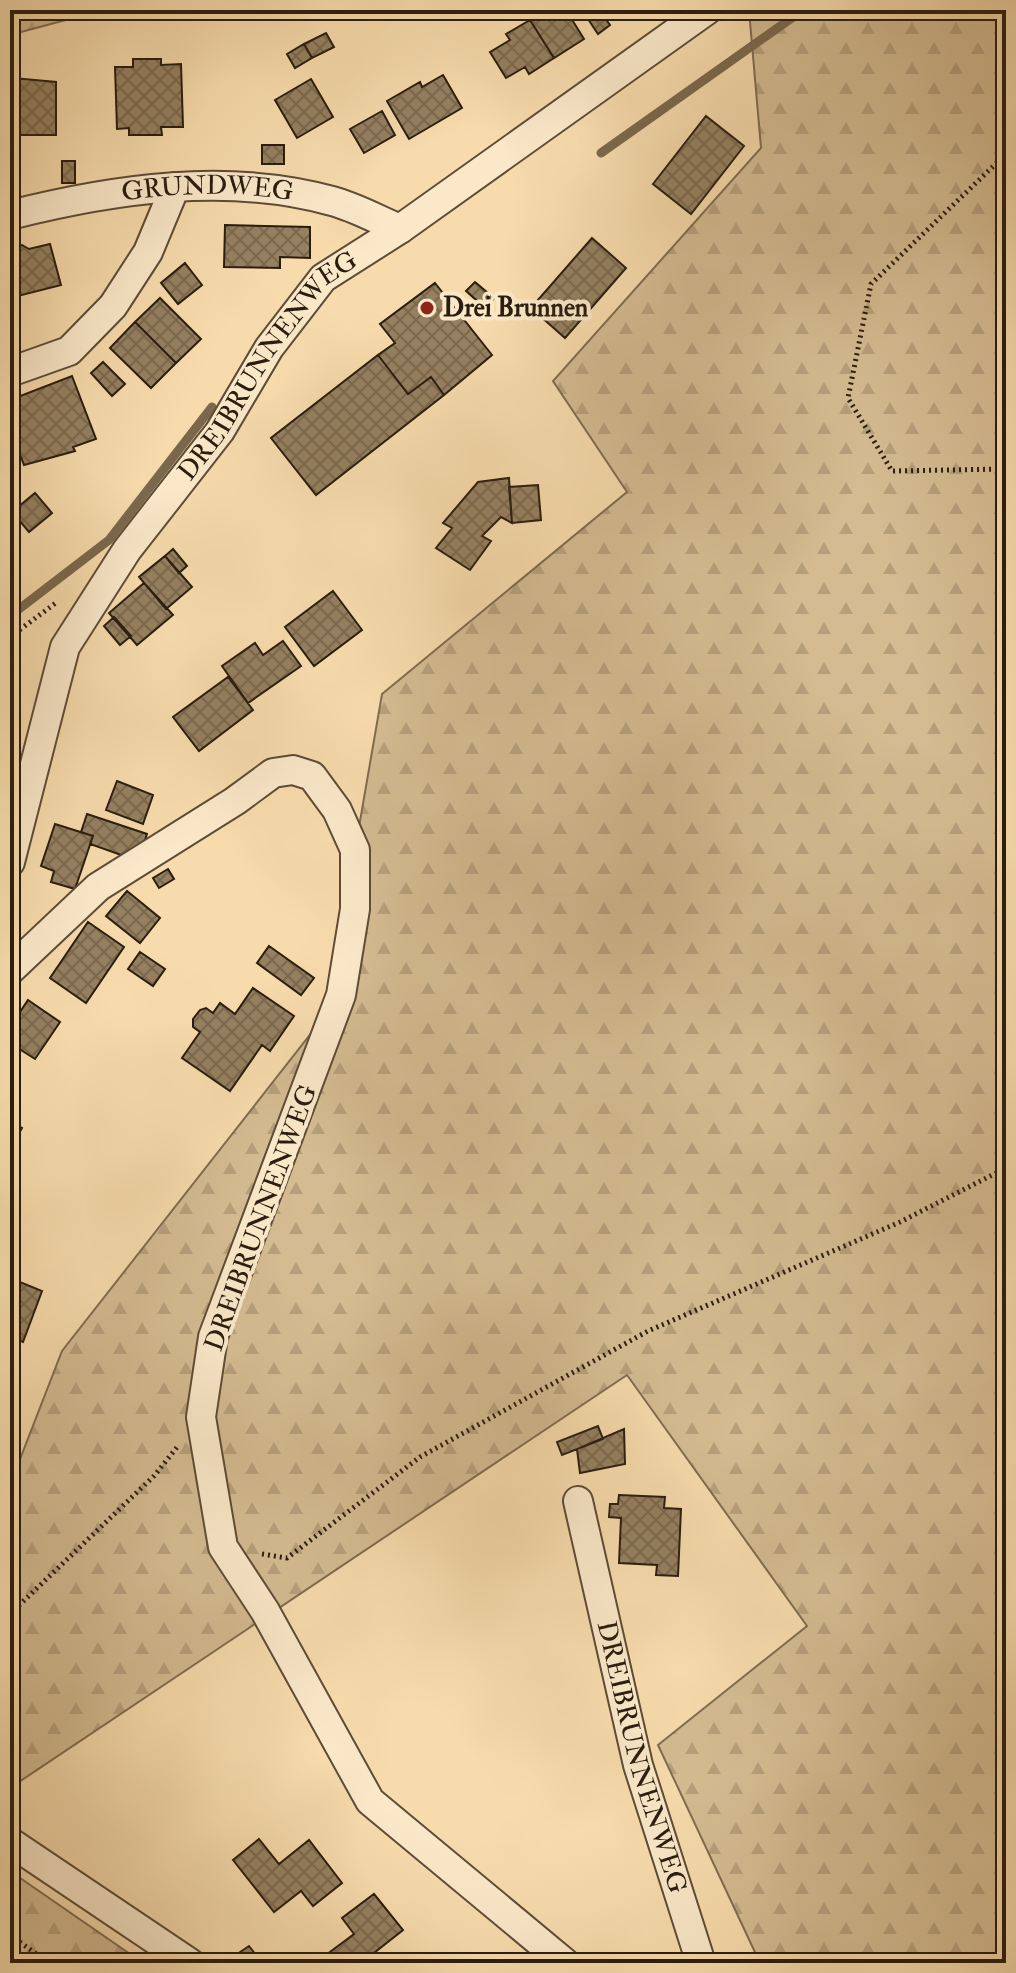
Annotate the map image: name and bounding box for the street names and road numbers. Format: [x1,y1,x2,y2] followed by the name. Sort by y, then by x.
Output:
[119,170,296,208] street label: GRUNDWEG
[171,244,363,487] street label: DREIBRUNNENWEG
[198,1080,324,1355] street label: DREIBRUNNENWEG
[590,1618,694,1897] street label: DREIBRUNNENWEG

